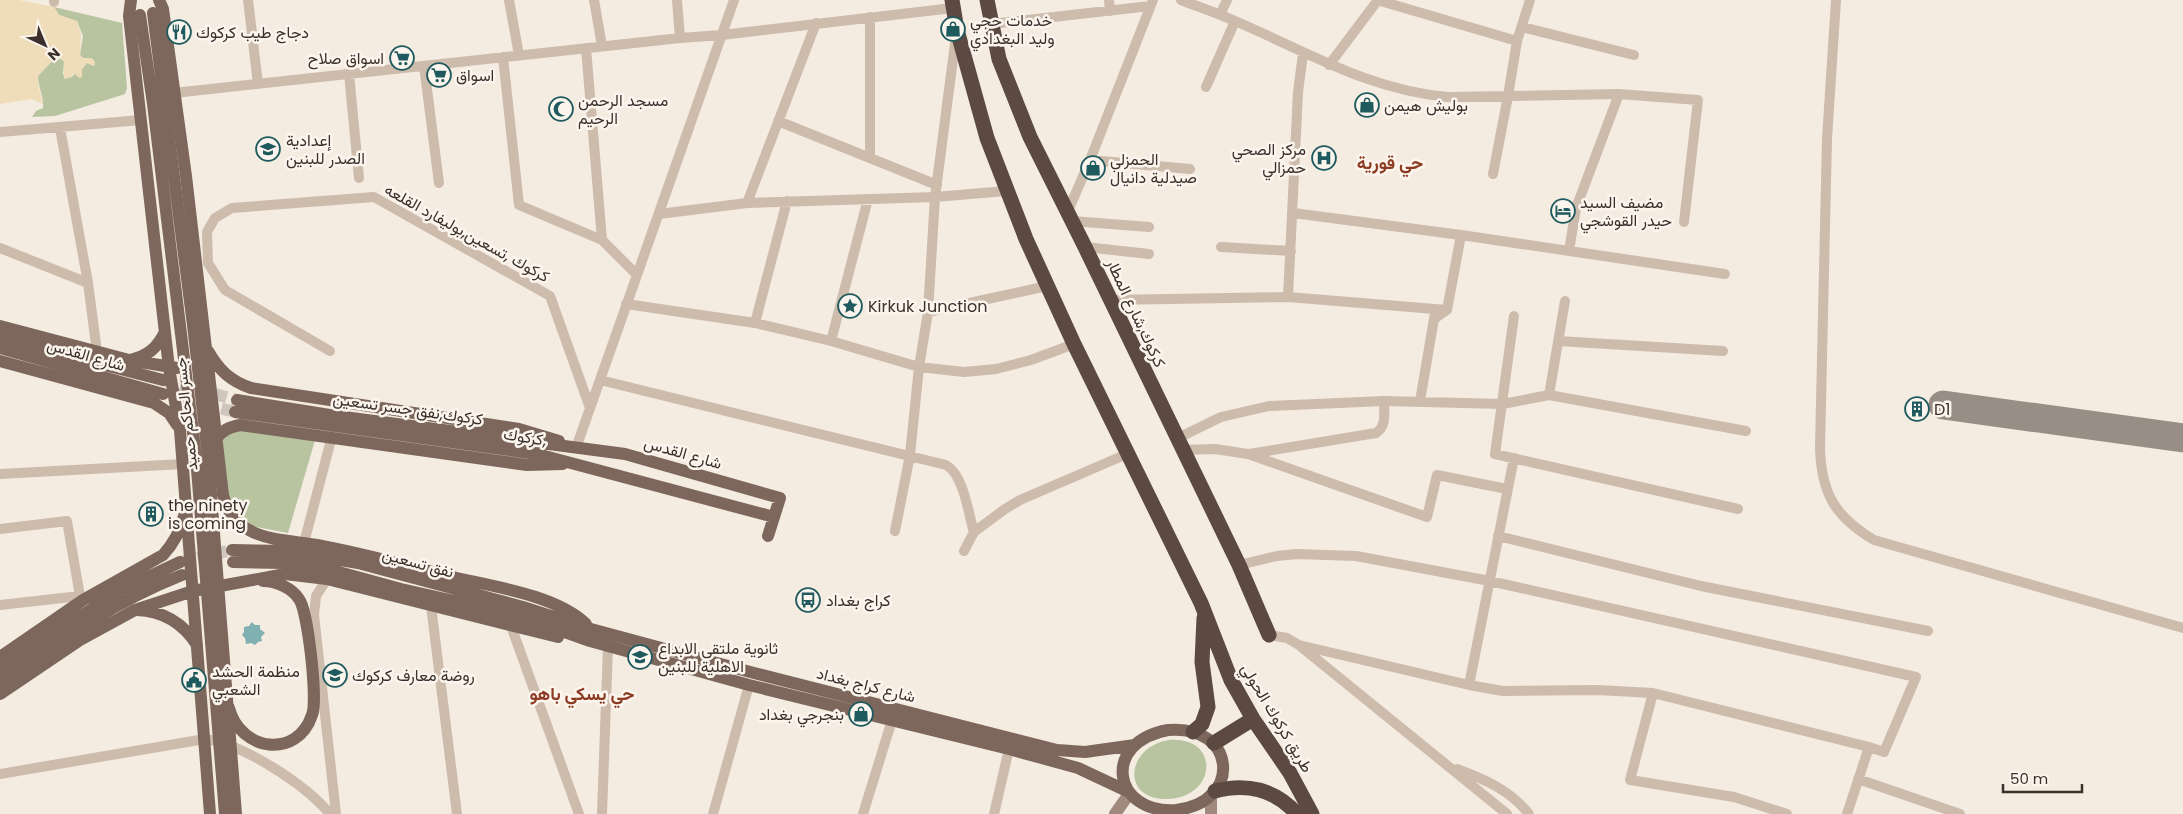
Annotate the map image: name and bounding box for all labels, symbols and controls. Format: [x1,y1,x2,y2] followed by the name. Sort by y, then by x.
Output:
[970,9,1055,52] place label: خدمات حجي وليد البغدادي
[940,16,966,42] shop icon: خدمات حجي وليد البغدادي
[166,19,192,45] restaurant icon: دجاج طيب كركوك
[20,20,70,70] north arrow
[196,21,309,44] place label: دجاج طيب كركوك
[43,44,65,65] text: N
[389,45,415,71] supermarket icon: اسواق صلاح
[308,47,384,70] place label: اسواق صلاح
[426,62,452,88] supermarket icon: اسواق
[456,64,494,87] place label: اسواق
[578,89,668,130] place label: مسجد الرحمن الرحيم
[1354,92,1380,118] shop icon: بوليش هيمن
[1384,94,1468,117] place label: بوليش هيمن
[548,96,574,122] mosque icon: مسجد الرحمن الرحيم
[286,129,365,170] place label: إعدادية الصدر للبنين
[255,136,281,162] school or university icon: إعدادية الصدر للبنين
[1232,138,1306,181] place label: مركز الصحي حمزالي
[1311,145,1337,171] hospital icon: مركز الصحي حمزالي
[1110,148,1197,189] place label: الحمزلي صيدلية دانيال
[1357,150,1423,178] district label: حي قورية
[1080,155,1106,181] shop icon: الحمزلي صيدلية دانيال
[380,178,554,288] street label: كركوك ,تسعين,بوليفارد القلعه
[1580,191,1672,234] place label: مضيف السيد حيدر القوشجي
[1550,198,1576,224] hotel icon: مضيف السيد حيدر القوشجي
[1100,254,1171,371] street label: كركوك,شارع المطار
[837,293,863,319] place icon: Kirkuk Junction
[868,295,987,318] place label: Kirkuk Junction
[44,333,128,377] street label: شارع القدس
[169,356,203,472] street label: جسر الحاكم حميد
[332,387,484,431] street label: كركوك,نفق جسر تسعين
[1904,396,1930,422] building icon: D1
[1934,398,1950,421] place label: D1
[502,422,548,452] street label: كركوك,
[641,431,725,475] street label: شارع القدس
[168,494,247,535] place label: the ninety is coming
[138,501,164,527] building icon: the ninety is coming
[380,542,456,584] street label: نفق تسعين
[795,587,821,613] bus stop icon: كراج بغداد
[826,589,891,612] place label: كراج بغداد
[658,637,778,678] place label: ثانوية ملتقى الابداع الاهلية للبنين
[627,644,653,670] school or university icon: ثانوية ملتقى الابداع الاهلية للبنين
[1234,659,1319,778] street label: طريق كركوك الحولي
[212,660,300,703] place label: منظمة الحشد الشعبي
[322,662,348,688] school or university icon: روضة معارف كركوك
[814,662,918,708] street label: شارع كراج بغداد
[352,664,475,687] place label: روضة معارف كركوك
[181,667,207,693] public building icon: منظمة الحشد الشعبي
[529,681,635,709] district label: حي يسكي باهو
[848,701,874,727] shop icon: بنجرجي بغداد
[759,703,844,728] place label: بنجرجي بغداد
[2003,762,2082,794] scale bar
[2010,768,2048,789] text: 50 m

